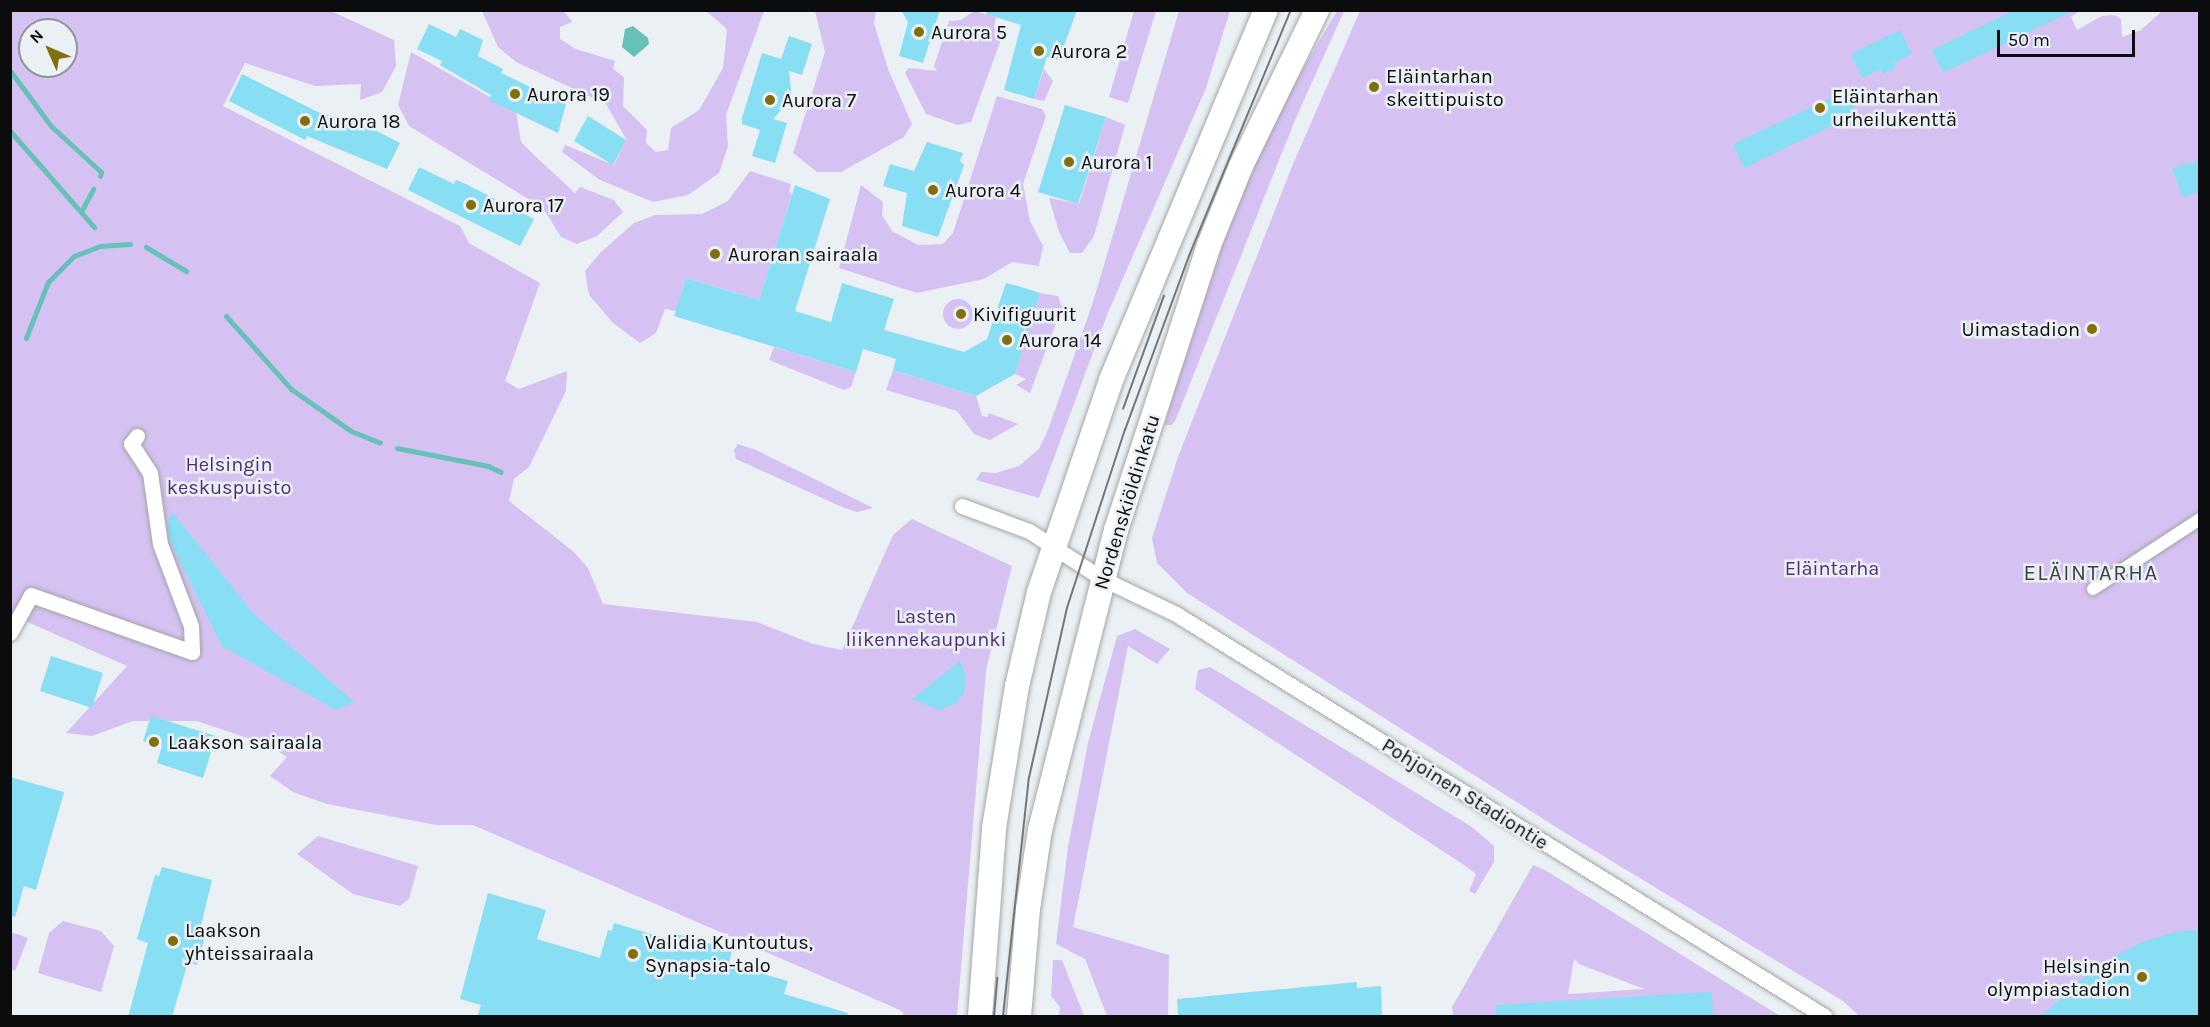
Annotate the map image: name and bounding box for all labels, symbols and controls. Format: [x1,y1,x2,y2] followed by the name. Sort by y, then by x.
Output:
[18,18,78,78] north arrow
[2000,18,2138,56] scale bar
[931,20,1007,44] place label: Aurora 5
[912,25,926,39] marker: Aurora 5
[26,26,47,47] text: N
[2008,29,2050,51] text: 50 m
[1051,39,1127,63] place label: Aurora 2
[1032,44,1046,58] marker: Aurora 2
[1386,64,1504,111] place label: Eläintarhan skeittipuisto
[1367,80,1381,94] marker: Eläintarhan skeittipuisto
[527,82,610,106] place label: Aurora 19
[1832,84,1957,131] place label: Eläintarhan urheilukenttä
[508,87,522,101] marker: Aurora 19
[782,88,856,112] place label: Aurora 7
[763,93,777,107] marker: Aurora 7
[1813,101,1827,115] marker: Eläintarhan urheilukenttä
[317,109,401,133] place label: Aurora 18
[298,114,312,128] marker: Aurora 18
[1081,150,1152,174] place label: Aurora 1
[1062,155,1076,169] marker: Aurora 1
[945,178,1021,202] place label: Aurora 4
[926,183,940,197] marker: Aurora 4
[483,193,564,217] place label: Aurora 17
[464,198,478,212] marker: Aurora 17
[728,242,878,266] place label: Auroran sairaala
[706,245,724,263] marker: Auroran sairaala
[973,302,1076,326] place label: Kivifiguurit
[954,307,968,321] marker: Kivifiguurit
[1961,317,2080,341] place label: Uimastadion
[2085,322,2099,336] marker: Uimastadion
[1019,328,1102,352] place label: Aurora 14
[1000,333,1014,347] marker: Aurora 14
[1089,411,1165,593] street label: Nordenskiöldinkatu
[167,453,291,500] park label: Helsingin keskuspuisto
[1785,556,1879,580] park label: Eläintarha
[2023,561,2159,587] district label: ELÄINTARHA
[846,605,1006,652] park label: Lasten liikennekaupunki
[168,730,322,754] place label: Laakson sairaala
[145,733,163,751] marker: Laakson sairaala
[1377,733,1553,855] street label: Pohjoinen Stadiontie
[185,918,314,965] place label: Laakson yhteissairaala
[645,930,813,977] place label: Validia Kuntoutus, Synapsia-talo
[166,934,180,948] marker: Laakson yhteissairaala
[626,947,640,961] marker: Validia Kuntoutus, Synapsia-talo
[1987,954,2130,1001] place label: Helsingin olympiastadion
[2135,970,2149,984] marker: Helsingin olympiastadion

